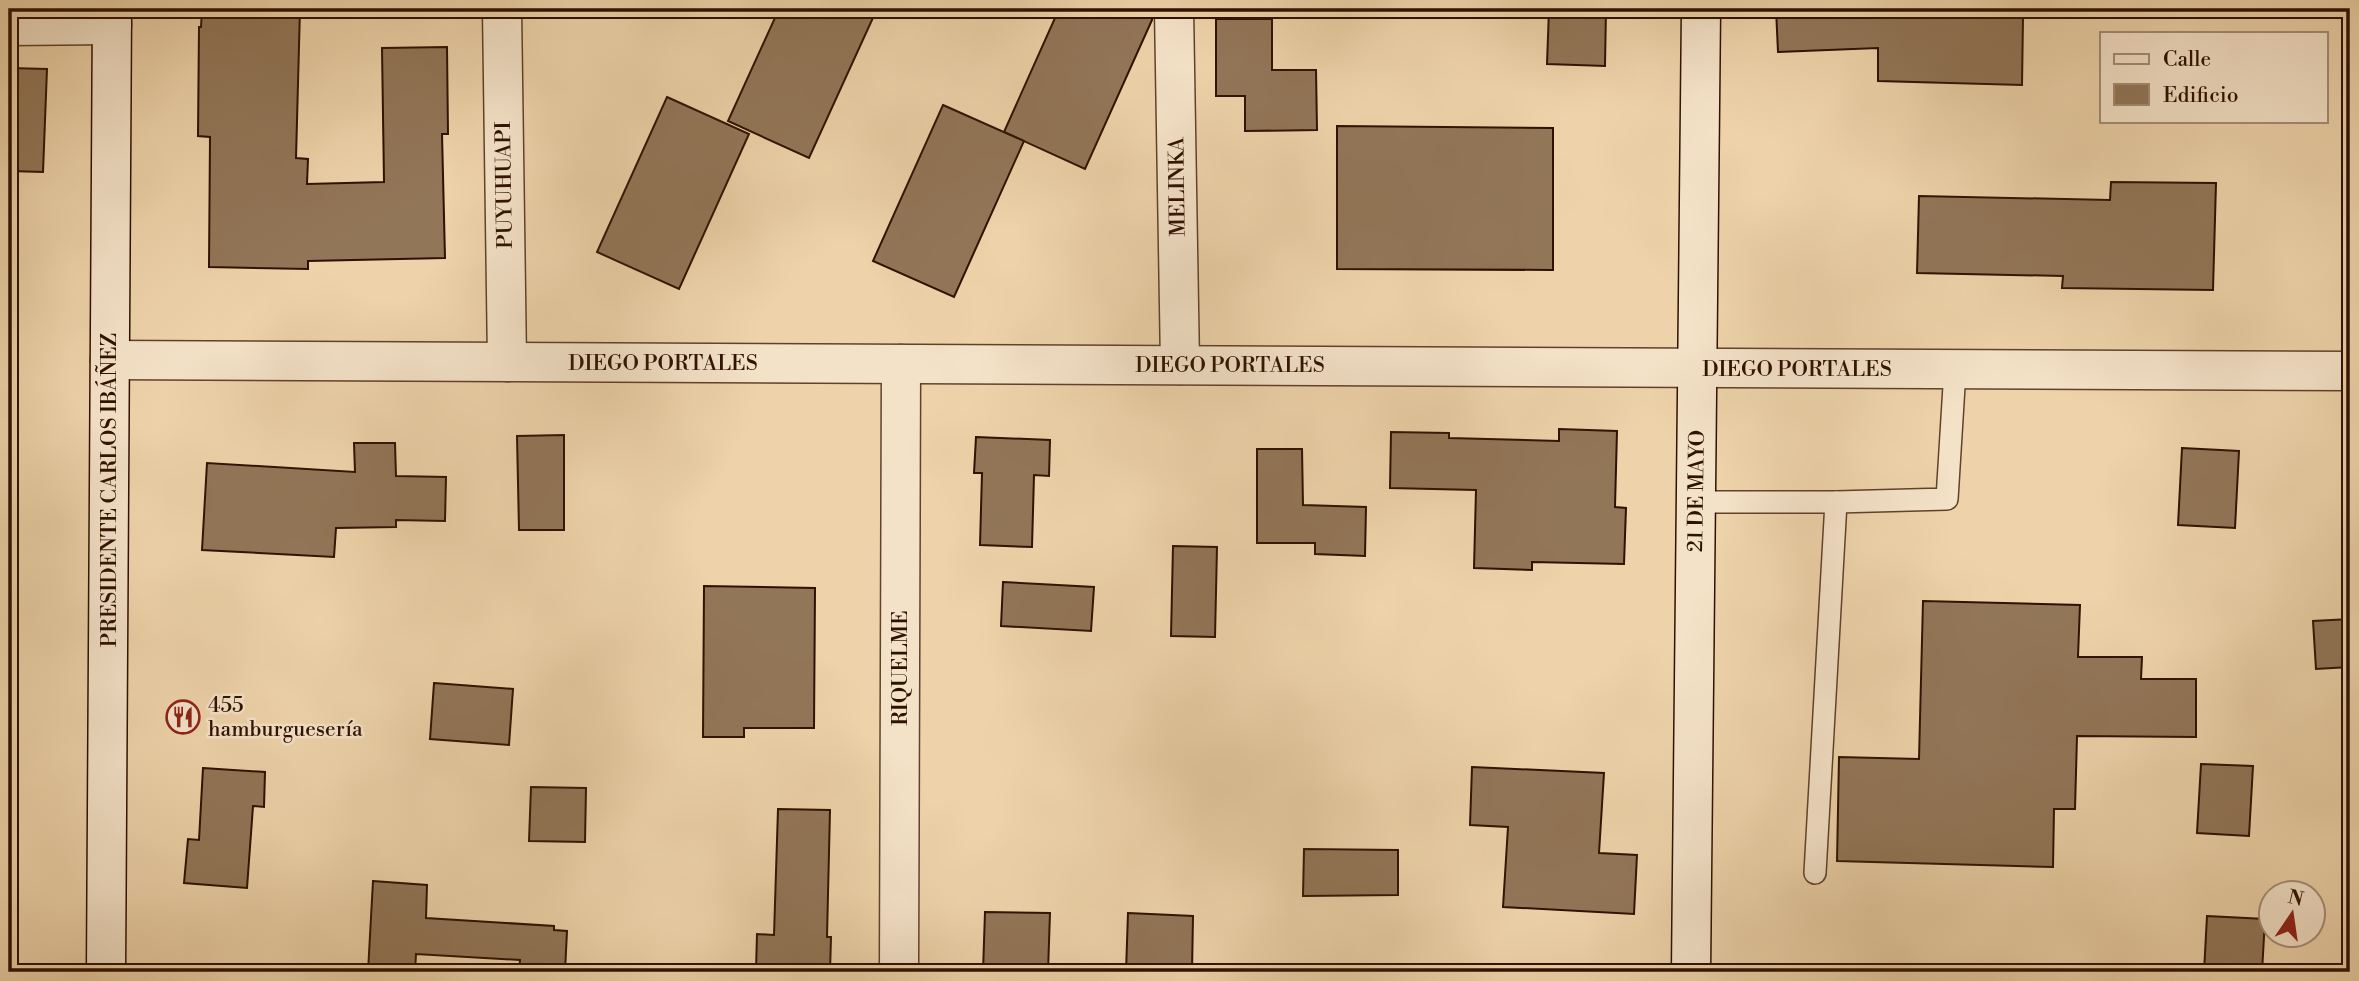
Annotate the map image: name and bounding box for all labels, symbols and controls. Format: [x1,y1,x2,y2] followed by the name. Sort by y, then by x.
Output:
[2100,32,2328,122] legend
[2163,47,2211,73] text: Calle
[2163,83,2239,109] text: Edificio
[491,121,519,249] street label: PUYUHUAPI
[1164,136,1192,237] street label: MELINKA
[95,333,123,647] street label: PRESIDENTE CARLOS IBÁÑEZ
[568,351,758,377] street label: DIEGO PORTALES
[1135,353,1325,379] street label: DIEGO PORTALES
[1702,357,1892,383] street label: DIEGO PORTALES
[1683,430,1711,552] street label: 21 DE MAYO
[888,610,914,726] street label: RIQUELME
[208,693,363,743] place label: 455 hamburguesería
[164,698,202,736] restaurant icon: 455 hamburguesería
[2258,880,2328,950] north arrow
[2286,885,2306,912] text: N

